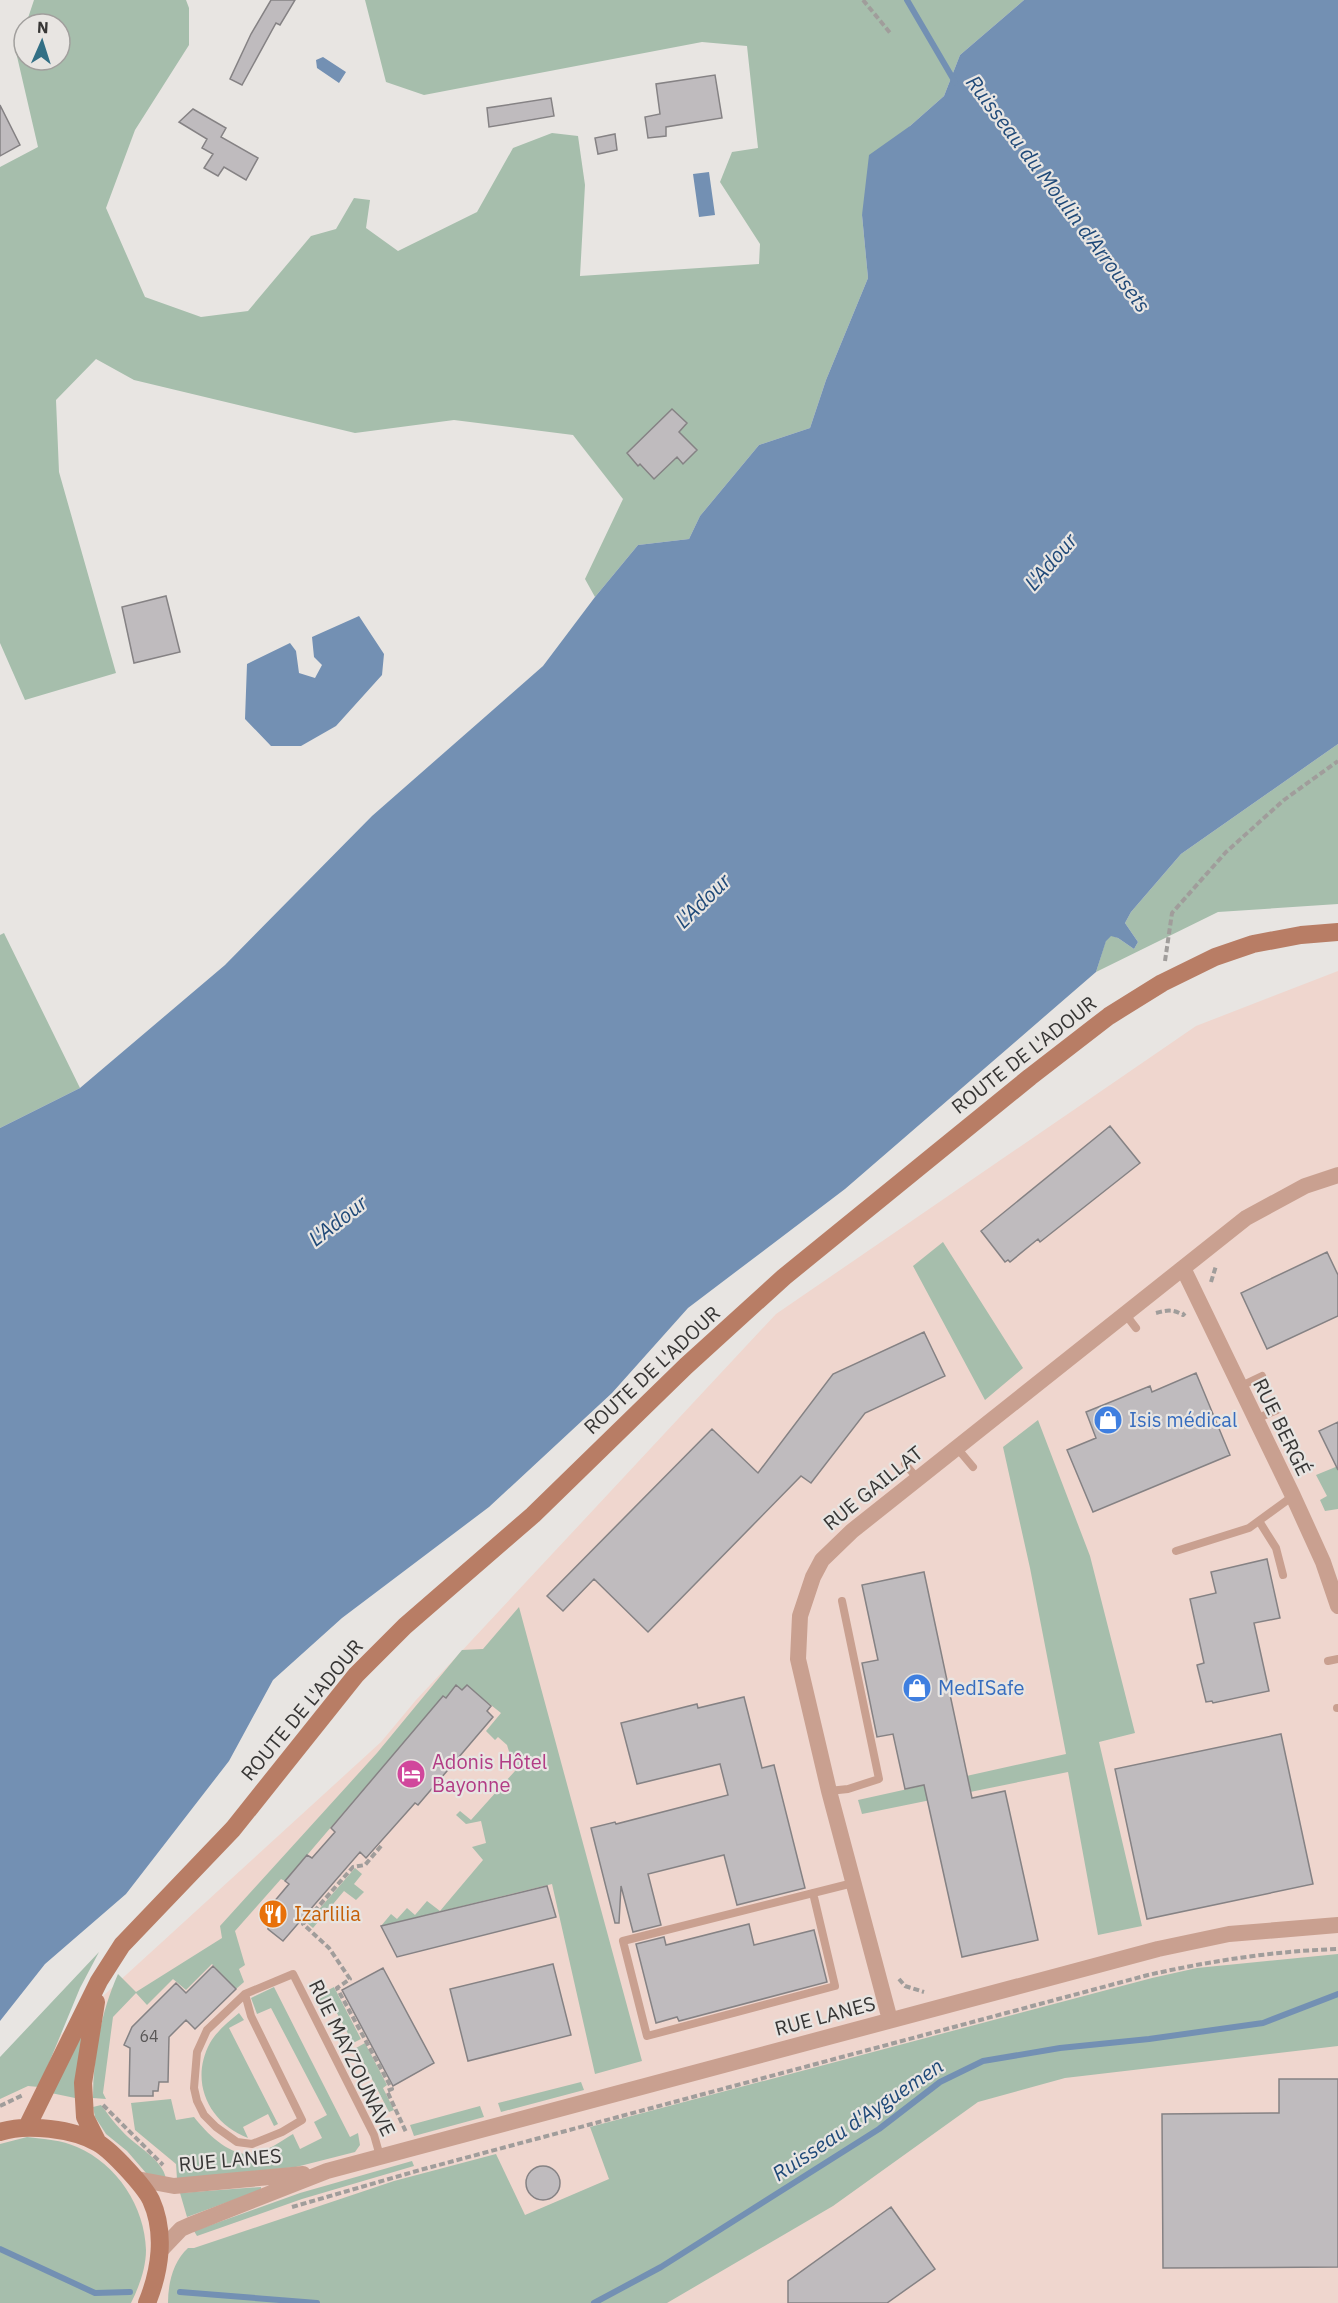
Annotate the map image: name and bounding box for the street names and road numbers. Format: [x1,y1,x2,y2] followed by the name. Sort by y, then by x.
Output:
[946,989,1102,1120] street label: ROUTE DE L'ADOUR
[578,1299,726,1440] street label: ROUTE DE L'ADOUR
[1247,1374,1318,1480] street label: RUE BERGÉ
[817,1439,928,1536] street label: RUE GAILLAT
[234,1633,369,1786] street label: ROUTE DE L'ADOUR
[303,1975,402,2141] street label: RUE MAYZOUNAVE
[772,1989,878,2042] street label: RUE LANES
[177,2142,283,2177] street label: RUE LANES

